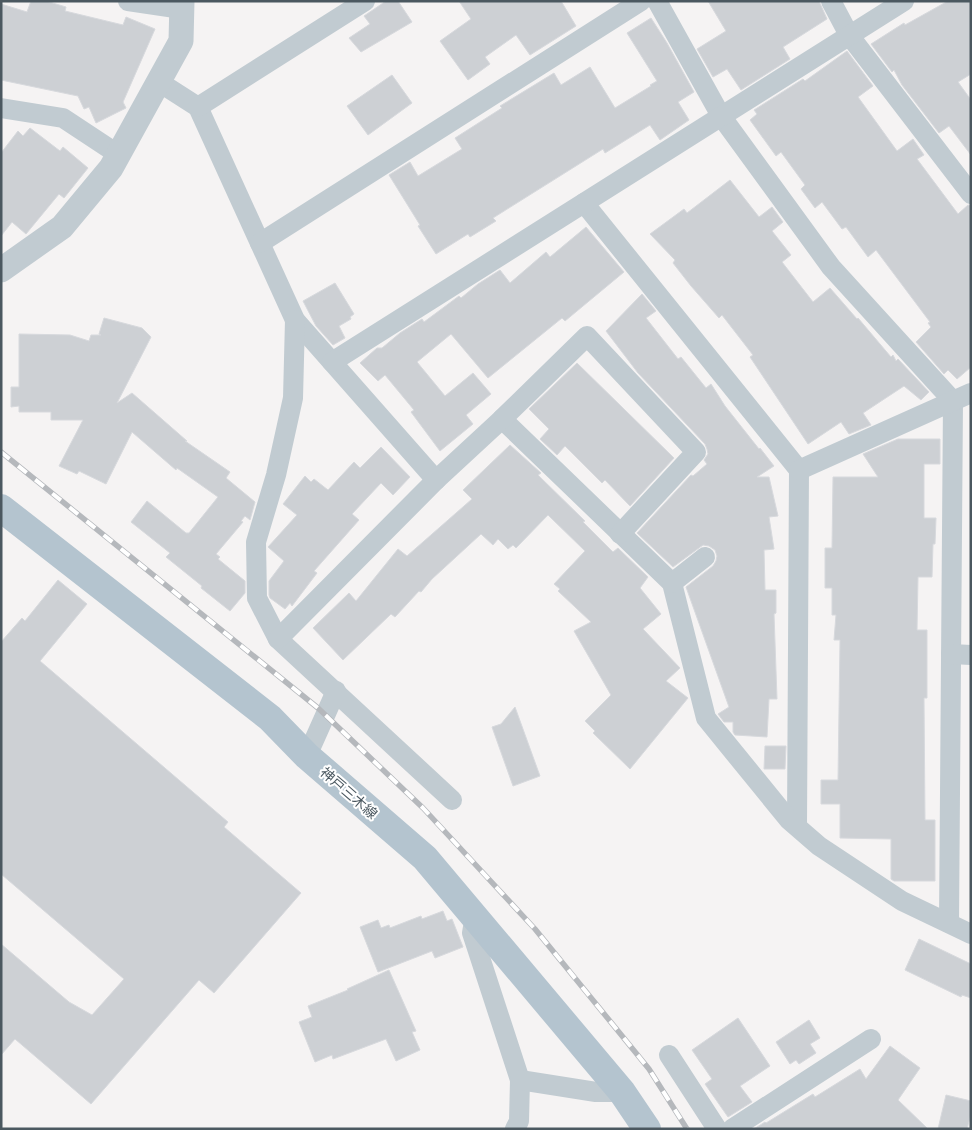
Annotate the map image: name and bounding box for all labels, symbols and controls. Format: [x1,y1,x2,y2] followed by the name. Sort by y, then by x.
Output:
[317,763,381,823] street label: 神戸三木線

